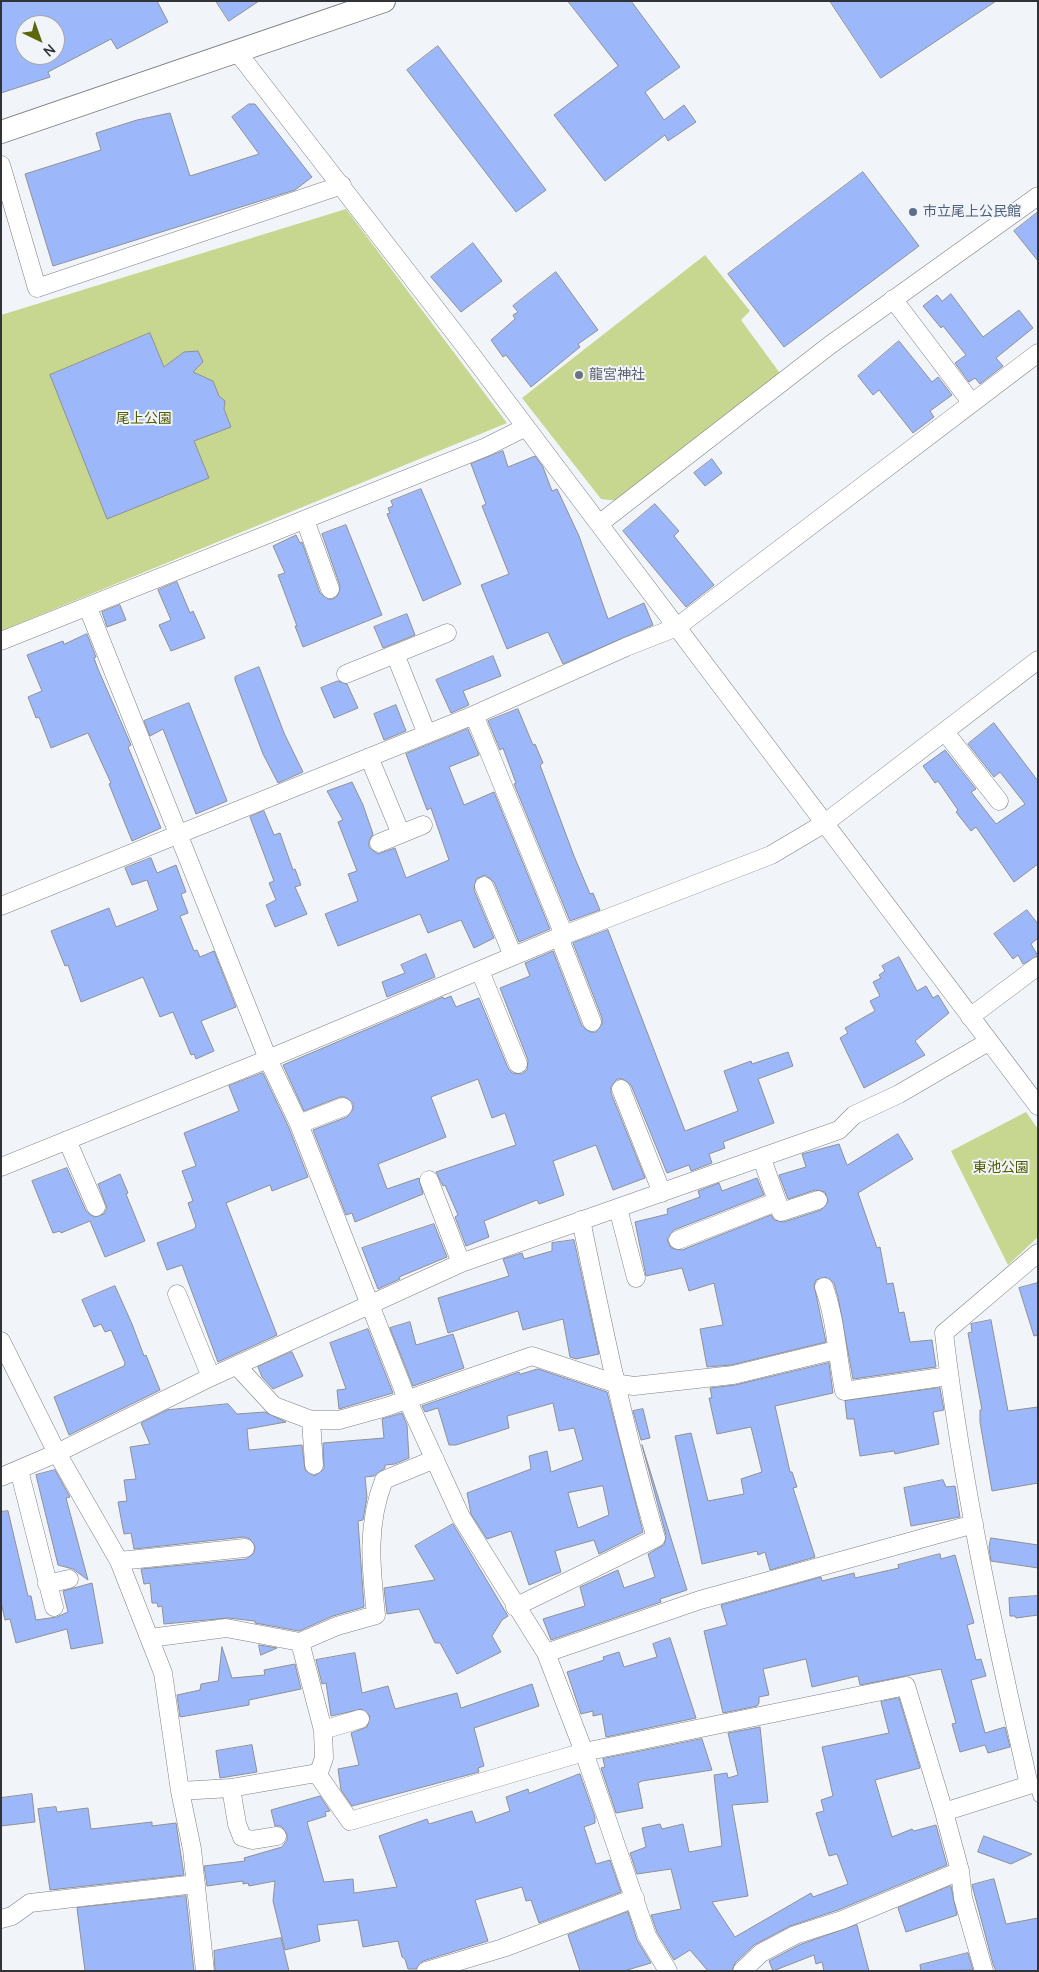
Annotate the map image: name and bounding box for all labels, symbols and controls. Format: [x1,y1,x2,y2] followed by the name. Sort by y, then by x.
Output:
[15,15,65,65] north arrow
[40,40,60,61] text: N
[923,204,1021,220] place label: 市立尾上公民館
[907,206,919,218] marker: 市立尾上公民館
[589,367,645,383] place label: 龍宮神社
[573,369,585,381] marker: 龍宮神社
[116,411,172,427] park label: 尾上公園
[973,1160,1029,1176] park label: 東池公園

